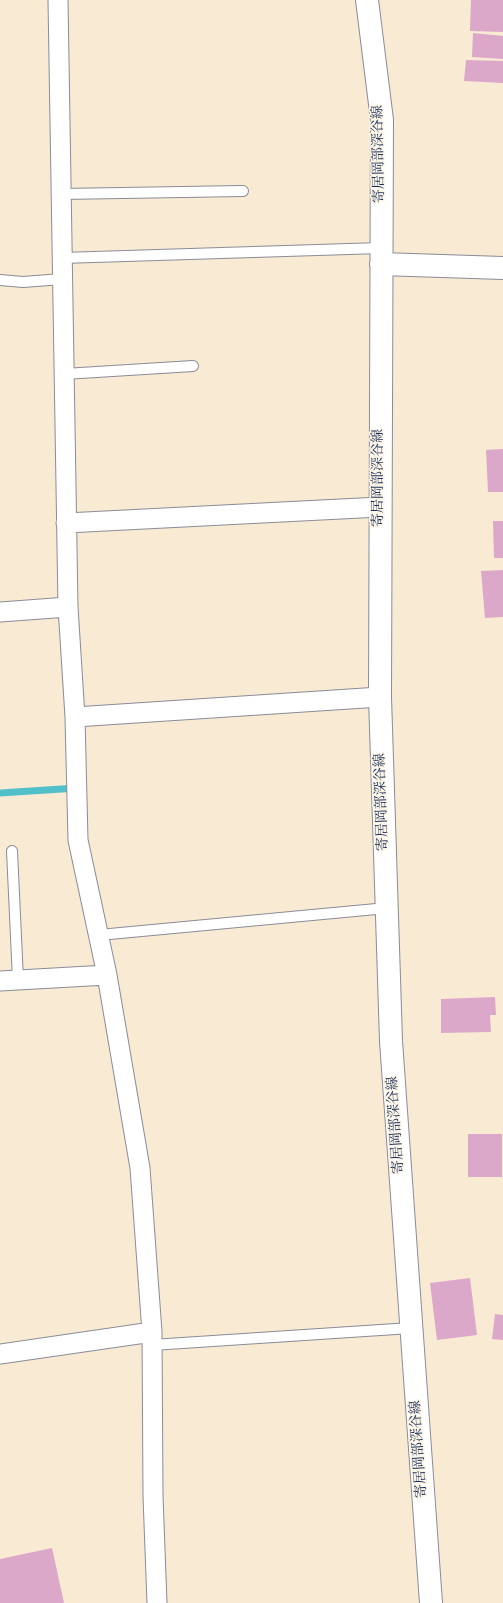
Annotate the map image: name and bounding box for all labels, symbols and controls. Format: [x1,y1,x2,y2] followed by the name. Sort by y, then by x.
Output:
[371,105,389,203] street label: 寄居岡部深谷線
[372,429,388,527] street label: 寄居岡部深谷線
[373,753,393,851] street label: 寄居岡部深谷線
[385,1076,409,1174] street label: 寄居岡部深谷線
[408,1400,432,1498] street label: 寄居岡部深谷線

